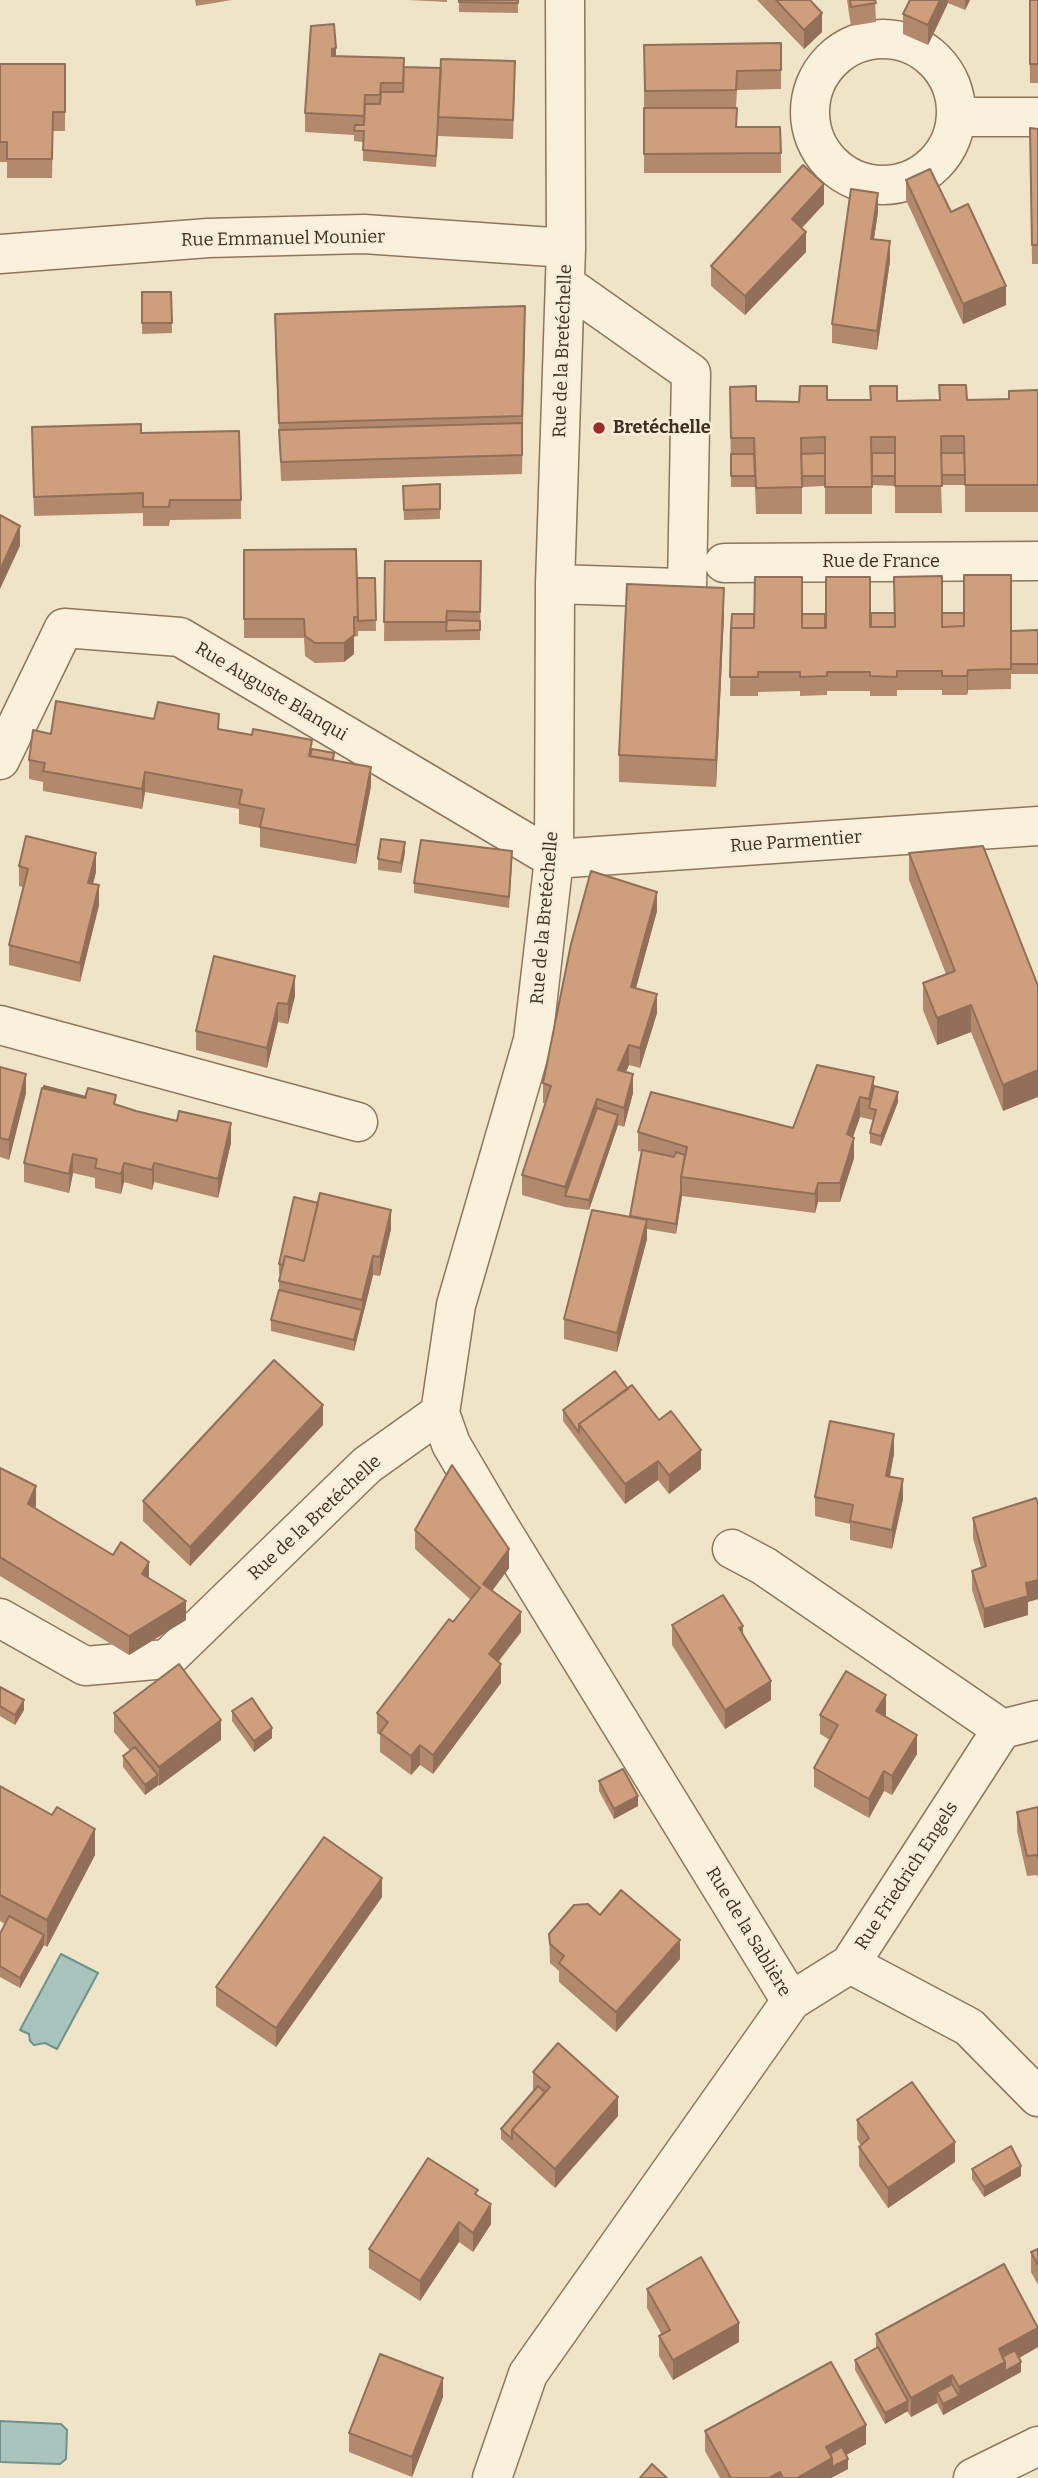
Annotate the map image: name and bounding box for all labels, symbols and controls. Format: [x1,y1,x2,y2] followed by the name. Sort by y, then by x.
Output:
[181,226,385,252] street label: Rue Emmanuel Mounier
[549,264,577,438] street label: Rue de la Bretéchelle
[613,417,711,439] place label: Bretéchelle
[591,420,607,436] marker: Bretéchelle
[822,551,940,573] street label: Rue de France
[191,638,351,746] street label: Rue Auguste Blanqui
[729,827,863,857] street label: Rue Parmentier
[527,831,563,1005] street label: Rue de la Bretéchelle
[244,1451,386,1585] street label: Rue de la Bretéchelle
[851,1798,963,1954] street label: Rue Friedrich Engels
[701,1863,795,2001] street label: Rue de la Sablière

